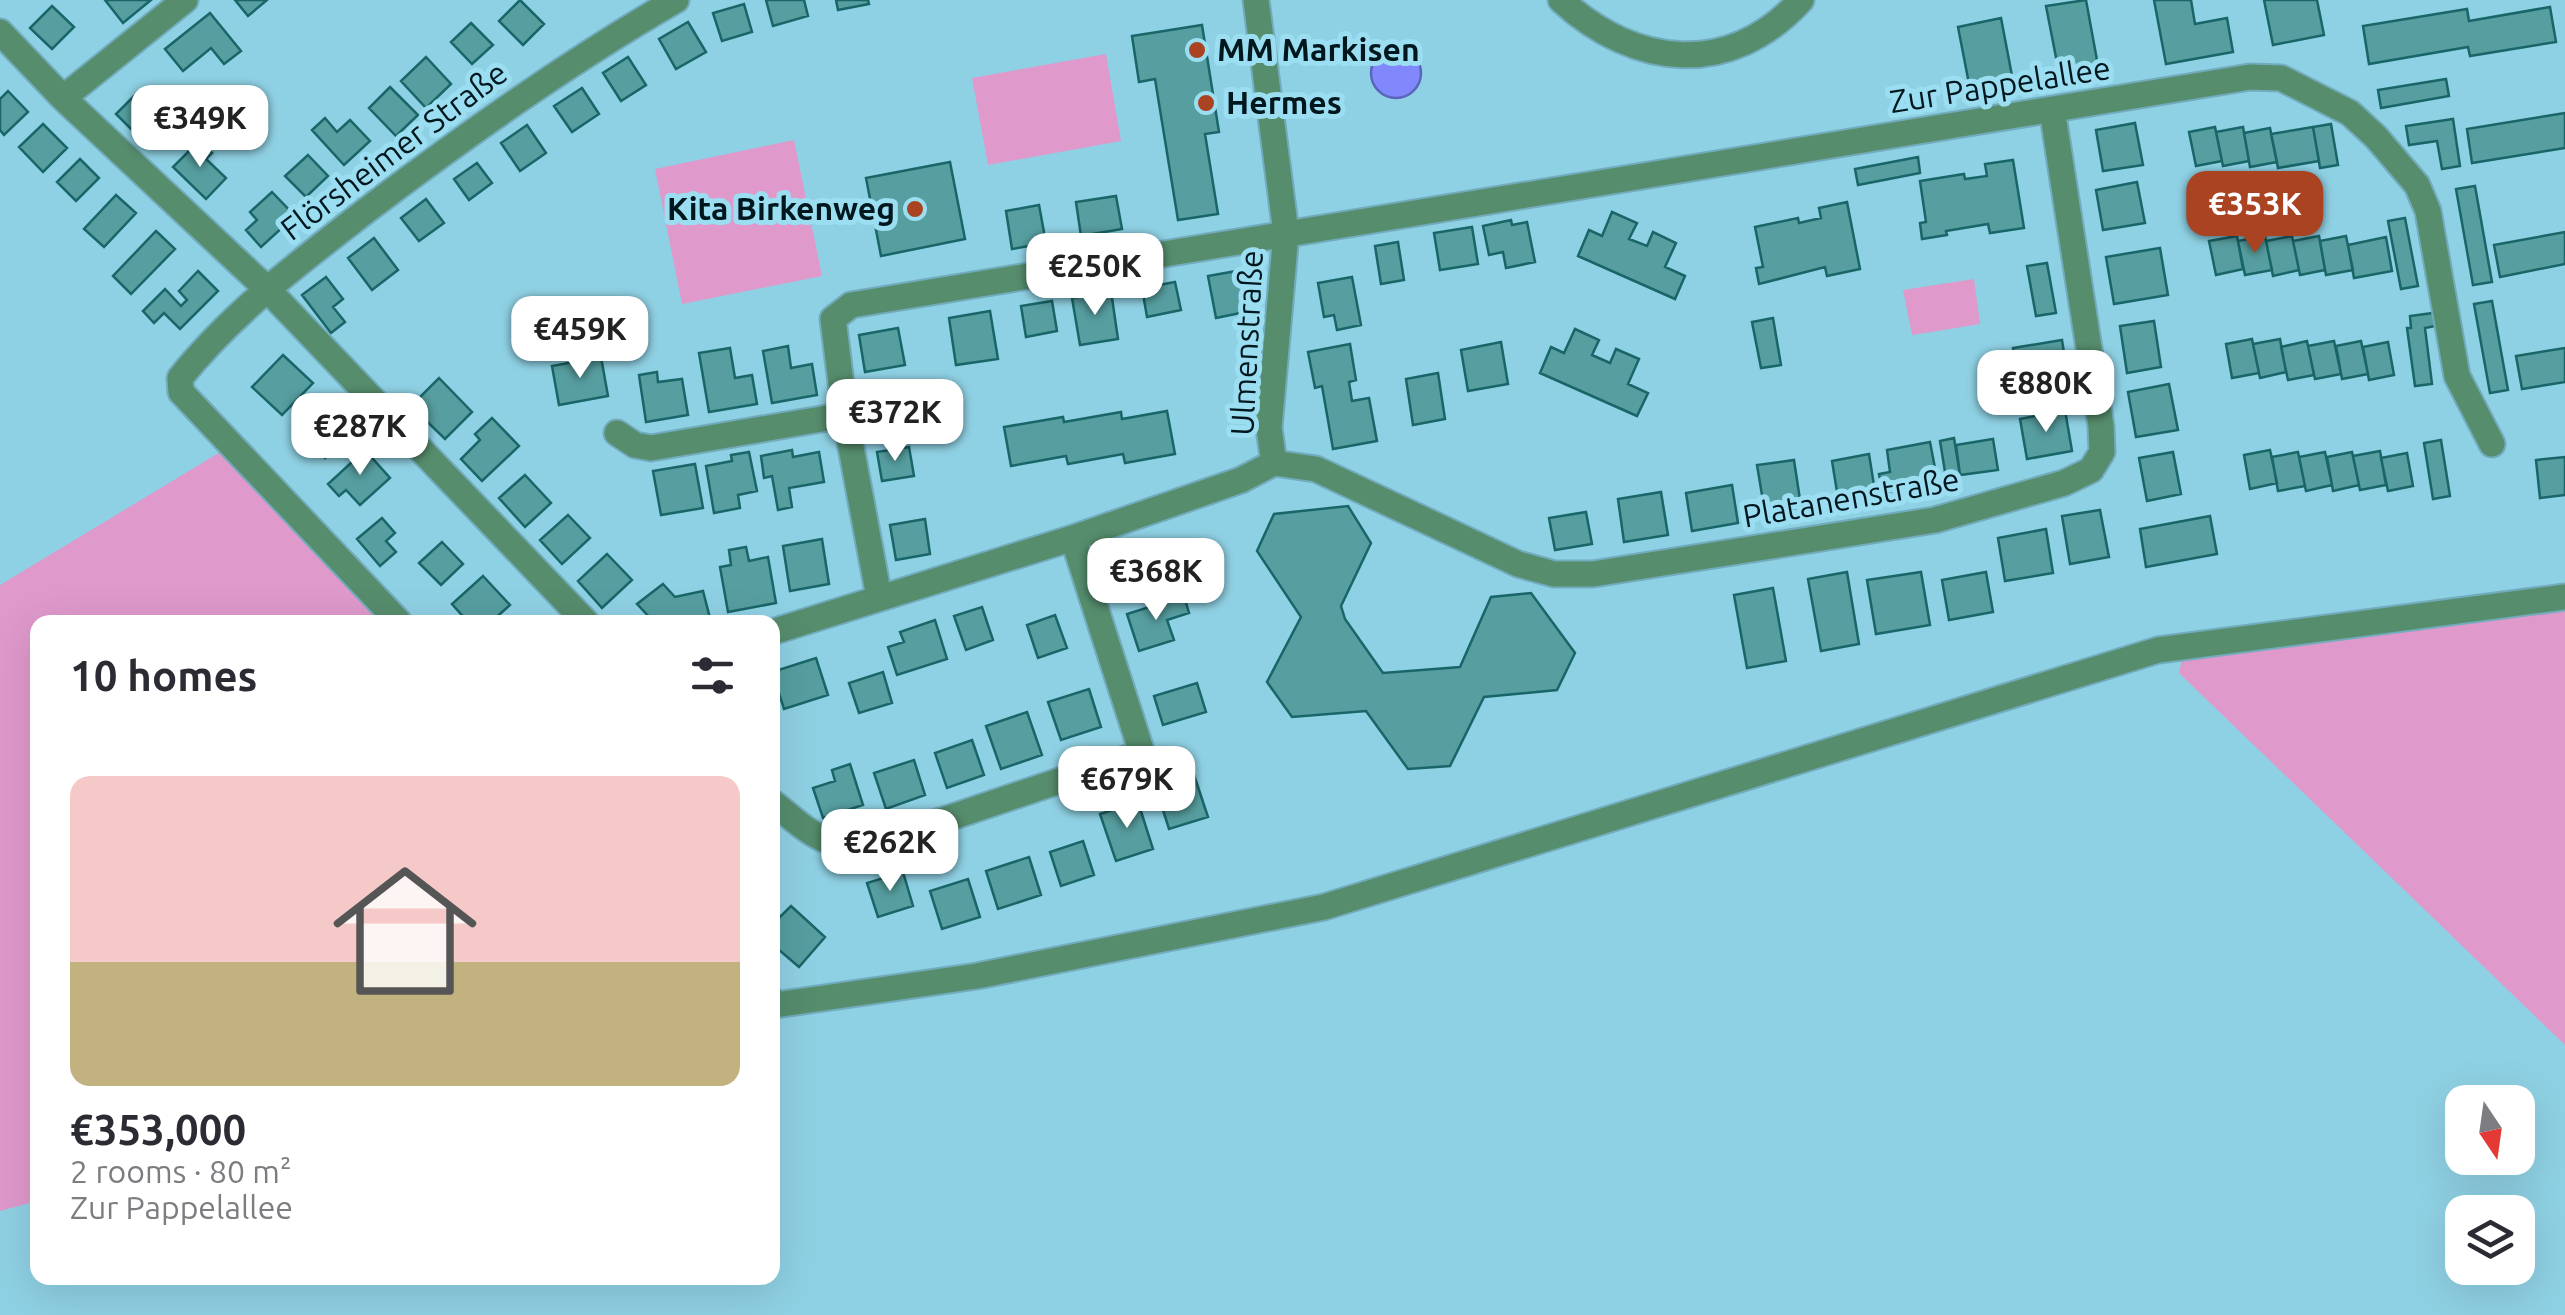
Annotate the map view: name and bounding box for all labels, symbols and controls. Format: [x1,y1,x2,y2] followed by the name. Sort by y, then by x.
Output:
[1217,31,1420,67] place label: MM Markisen
[1186,39,1208,61] marker: MM Markisen
[1887,49,2113,119] street label: Zur Pappelallee
[273,54,513,247] street label: Flörsheimer Straße
[1226,84,1342,120] place label: Hermes
[130,85,270,170] pin: €349K
[1195,92,1217,114] marker: Hermes
[153,99,247,135] text: €349K
[2185,171,2325,256] pin: €353K
[2208,185,2302,221] text: €353K
[667,190,895,226] place label: Kita Birkenweg
[904,198,926,220] marker: Kita Birkenweg
[1025,233,1165,318] pin: €250K
[1048,247,1142,283] text: €250K
[1223,249,1269,437] street label: Ulmenstraße
[510,296,650,381] pin: €459K
[533,310,627,346] text: €459K
[1976,350,2116,435] pin: €880K
[1999,364,2093,400] text: €880K
[825,379,965,464] pin: €372K
[290,393,430,478] pin: €287K
[848,393,942,429] text: €372K
[313,407,407,443] text: €287K
[1740,460,1962,534] street label: Platanenstraße
[1086,538,1226,623] pin: €368K
[1109,552,1203,588] text: €368K
[685,648,740,703] icon: filters
[70,652,257,699] text: 10 homes
[1057,746,1197,831] pin: €679K
[1080,760,1174,796] text: €679K
[820,809,960,894] pin: €262K
[843,823,937,859] text: €262K
[315,841,495,1021] icon: home
[2445,1085,2535,1175] north arrow
[2445,1085,2535,1285] map controls
[70,1106,246,1153] text: €353,000
[70,1153,291,1189] text: 2 rooms · 80 m²
[70,1189,293,1225] text: Zur Pappelallee
[2445,1195,2535,1285] button: layers

